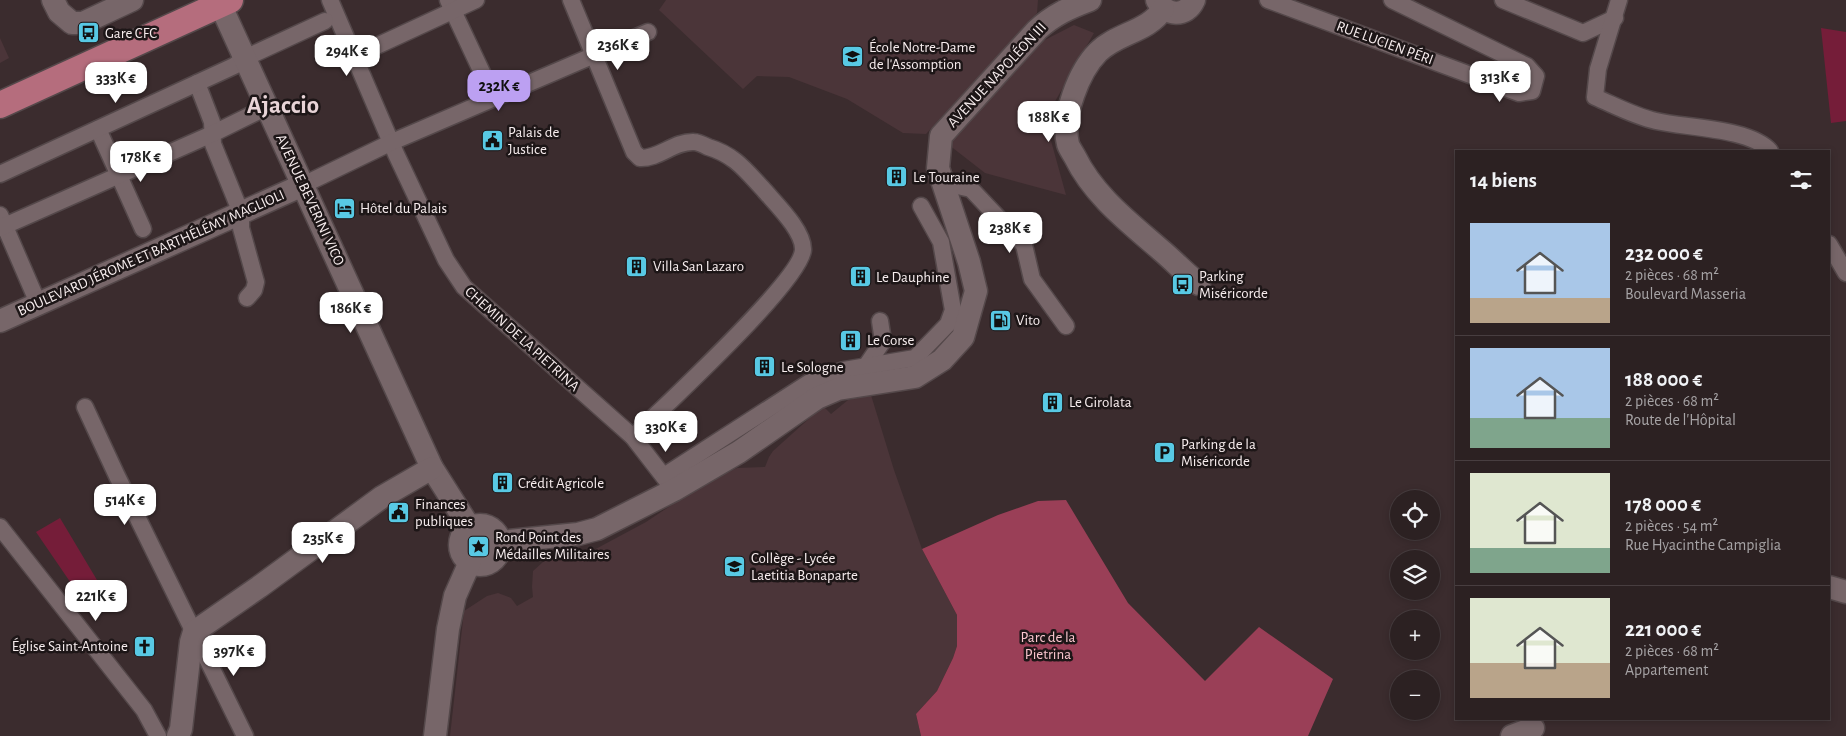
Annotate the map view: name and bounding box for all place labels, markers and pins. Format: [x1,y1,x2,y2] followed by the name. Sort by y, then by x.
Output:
[77,21,101,45] bus stop icon: Gare CFC
[105,26,157,41] place label: Gare CFC
[577,28,659,71] pin: 236K €
[306,34,388,77] pin: 294K €
[869,38,976,72] place label: École Notre-Dame de l'Assomption
[841,44,865,68] school or university icon: École Notre-Dame de l'Assomption
[1459,61,1541,103] pin: 313K €
[75,62,157,104] pin: 333K €
[458,70,540,112] pin: 232K €
[1008,100,1090,143] pin: 188K €
[508,125,559,157] place label: Palais de Justice
[480,129,504,153] public building icon: Palais de Justice
[100,140,182,183] pin: 178K €
[885,165,909,189] building icon: Le Touraine
[913,170,980,185] place label: Le Touraine
[332,196,356,220] hotel icon: Hôtel du Palais
[360,201,447,216] place label: Hôtel du Palais
[969,212,1051,254] pin: 238K €
[625,254,649,278] building icon: Villa San Lazaro
[653,259,744,274] place label: Villa San Lazaro
[848,265,872,289] building icon: Le Dauphine
[1199,269,1268,301] place label: Parking Miséricorde
[876,270,949,285] place label: Le Dauphine
[1171,273,1195,297] bus stop icon: Parking Miséricorde
[310,292,392,334] pin: 186K €
[988,308,1012,332] fuel station icon: Vito
[1016,313,1040,328] place label: Vito
[839,328,863,352] building icon: Le Corse
[867,333,915,348] place label: Le Corse
[753,355,777,379] building icon: Le Sologne
[781,360,844,375] place label: Le Sologne
[1041,390,1065,414] building icon: Le Girolata
[1069,395,1132,410] place label: Le Girolata
[625,410,707,453] pin: 330K €
[1181,437,1256,469] place label: Parking de la Miséricorde
[1153,441,1177,465] parking icon: Parking de la Miséricorde
[490,471,514,495] building icon: Crédit Agricole
[518,476,604,491] place label: Crédit Agricole
[84,484,166,526] pin: 514K €
[415,497,473,529] place label: Finances publiques
[387,501,411,525] public building icon: Finances publiques
[282,522,364,564] pin: 235K €
[495,530,610,562] place label: Rond Point des Médailles Militaires
[467,534,491,558] place icon: Rond Point des Médailles Militaires
[751,551,858,583] place label: Collège - Lycée Laetitia Bonaparte
[723,555,747,579] school or university icon: Collège - Lycée Laetitia Bonaparte
[55,580,137,622] pin: 221K €
[132,634,156,658] church icon: Église Saint-Antoine
[193,634,275,677] pin: 397K €
[12,637,128,654] place label: Église Saint-Antoine

